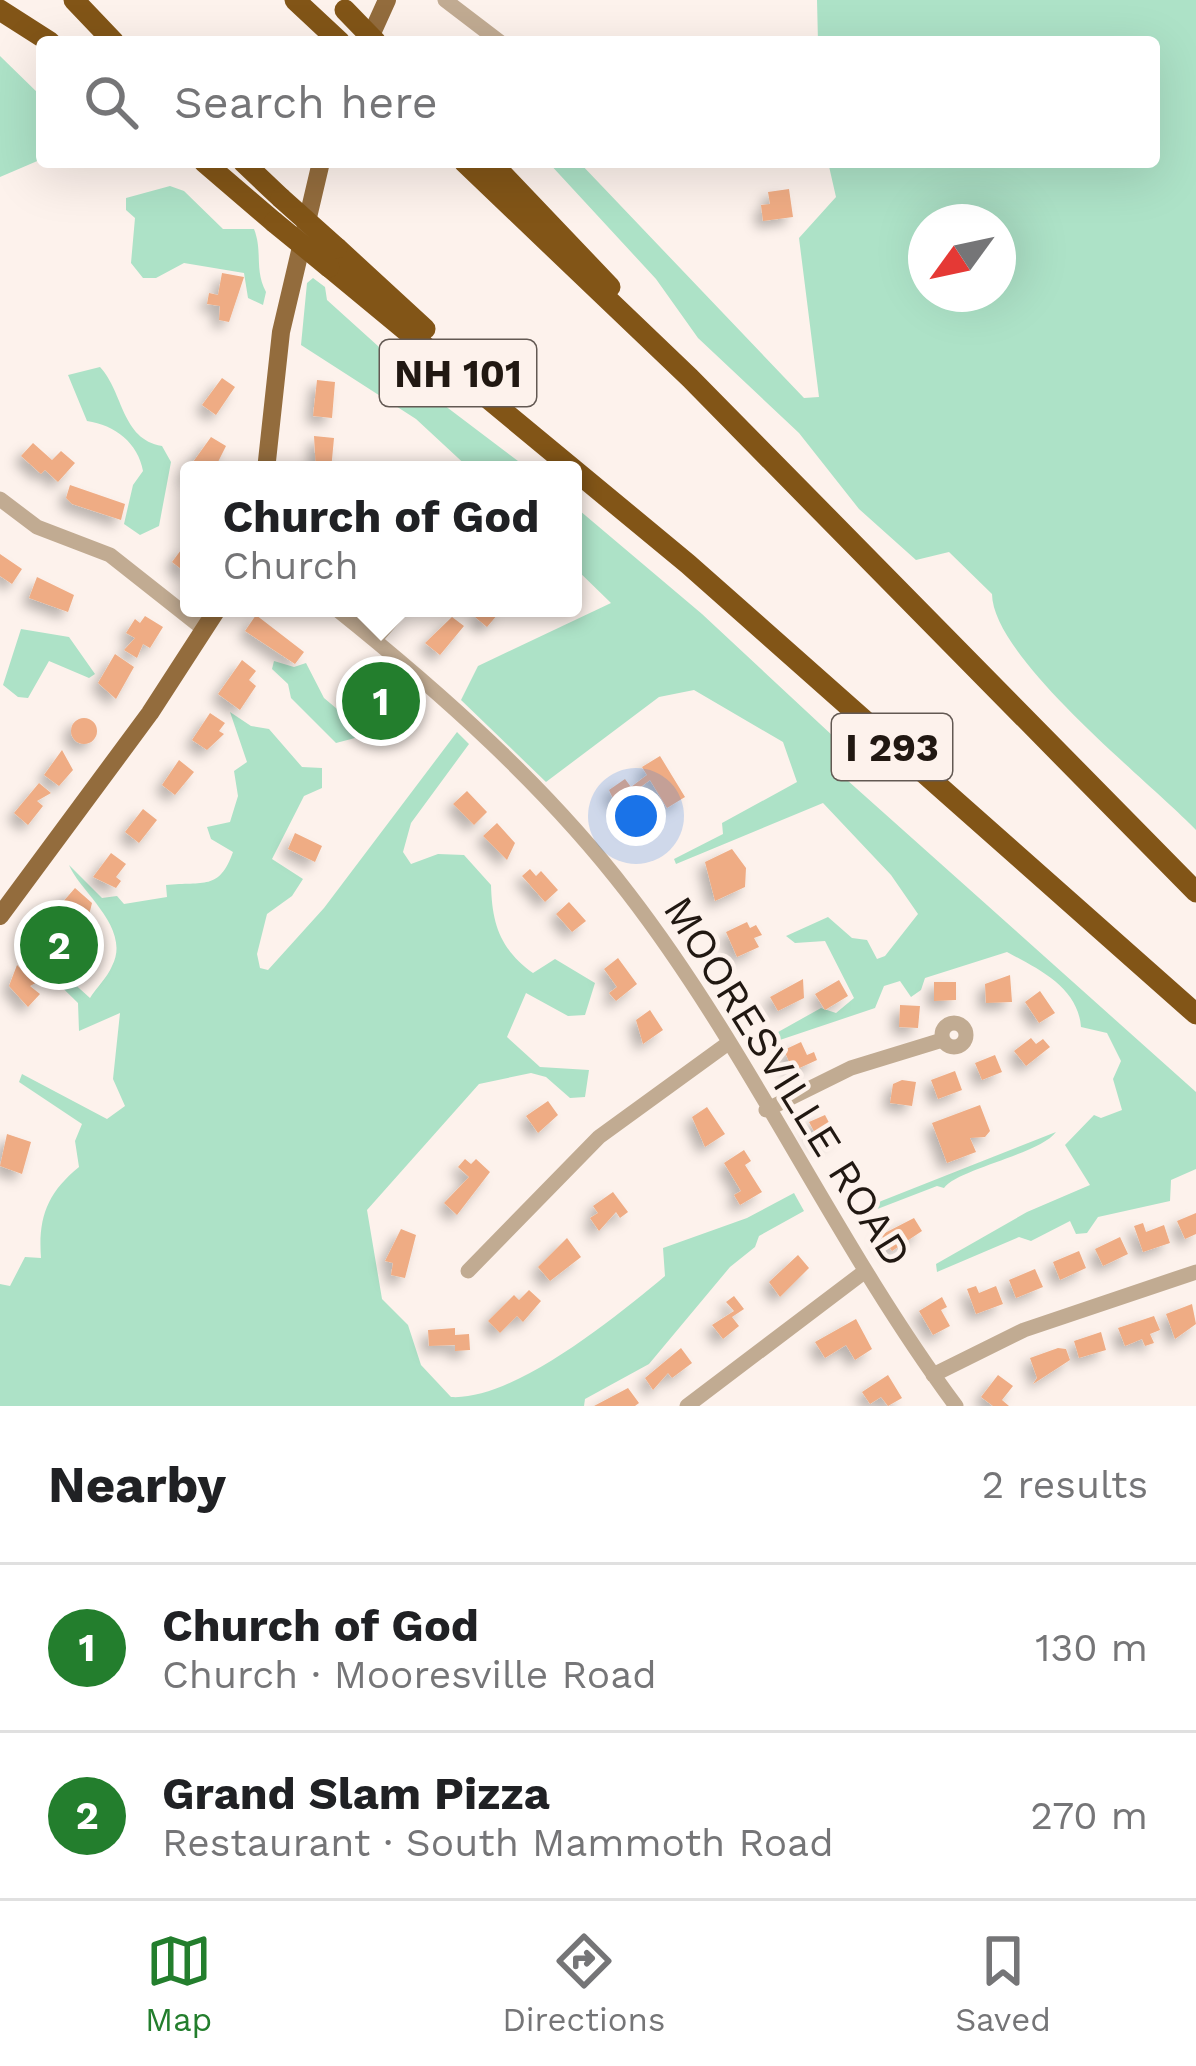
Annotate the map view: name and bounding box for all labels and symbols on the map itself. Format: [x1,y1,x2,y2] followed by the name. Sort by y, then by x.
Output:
[908,204,1016,312] north arrow
[380,340,536,406] road number: NH 101
[342,656,420,746] pin: 1
[832,714,952,780] road number: I 293
[606,786,666,846] your location
[654,887,921,1275] street label: MOORESVILLE ROAD
[20,900,98,990] pin: 2

